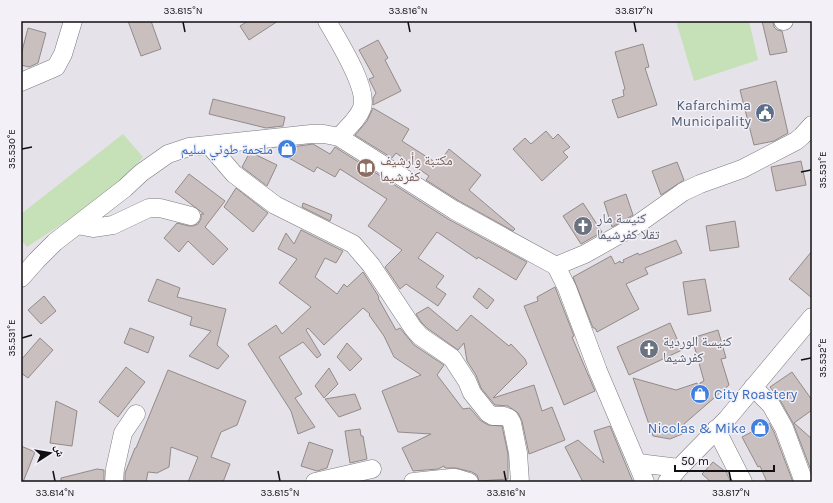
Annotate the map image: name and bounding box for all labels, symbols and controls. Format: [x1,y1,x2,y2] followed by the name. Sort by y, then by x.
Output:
[164,5,202,17] text: 33.815°N
[388,5,428,17] text: 33.816°N
[615,5,653,17] text: 33.817°N
[671,97,751,130] place label: Kafarchima Municipality
[754,102,776,124] public building icon: Kafarchima Municipality
[6,129,18,169] text: 35.530°E
[276,138,298,160] shop icon: ملحمة طوني سليم
[181,141,273,161] place label: ملحمة طوني سليم
[817,151,829,189] text: 35.531°E
[380,152,453,185] place label: مكتبة وأرشيف كفرشيما
[355,157,377,179] library icon: مكتبة وأرشيف كفرشيما
[596,210,660,243] place label: كنيسة مار تقلا كفرشيما
[572,215,594,237] church icon: كنيسة مار تقلا كفرشيما
[6,319,18,357] text: 35.531°E
[663,333,732,366] place label: كنيسة الوردية كفرشيما
[638,338,660,360] church icon: كنيسة الوردية كفرشيما
[817,338,829,378] text: 35.532°E
[689,383,711,405] shop icon: City Roastery
[714,386,798,403] place label: City Roastery
[749,417,771,439] shop icon: Nicolas & Mike
[648,420,746,437] place label: Nicolas & Mike
[30,433,70,473] north arrow
[51,444,67,459] text: ش
[675,447,774,473] scale bar
[681,454,709,468] text: 50 m
[36,487,74,499] text: 33.814°N
[261,487,299,499] text: 33.815°N
[486,487,526,499] text: 33.816°N
[712,487,750,499] text: 33.817°N

